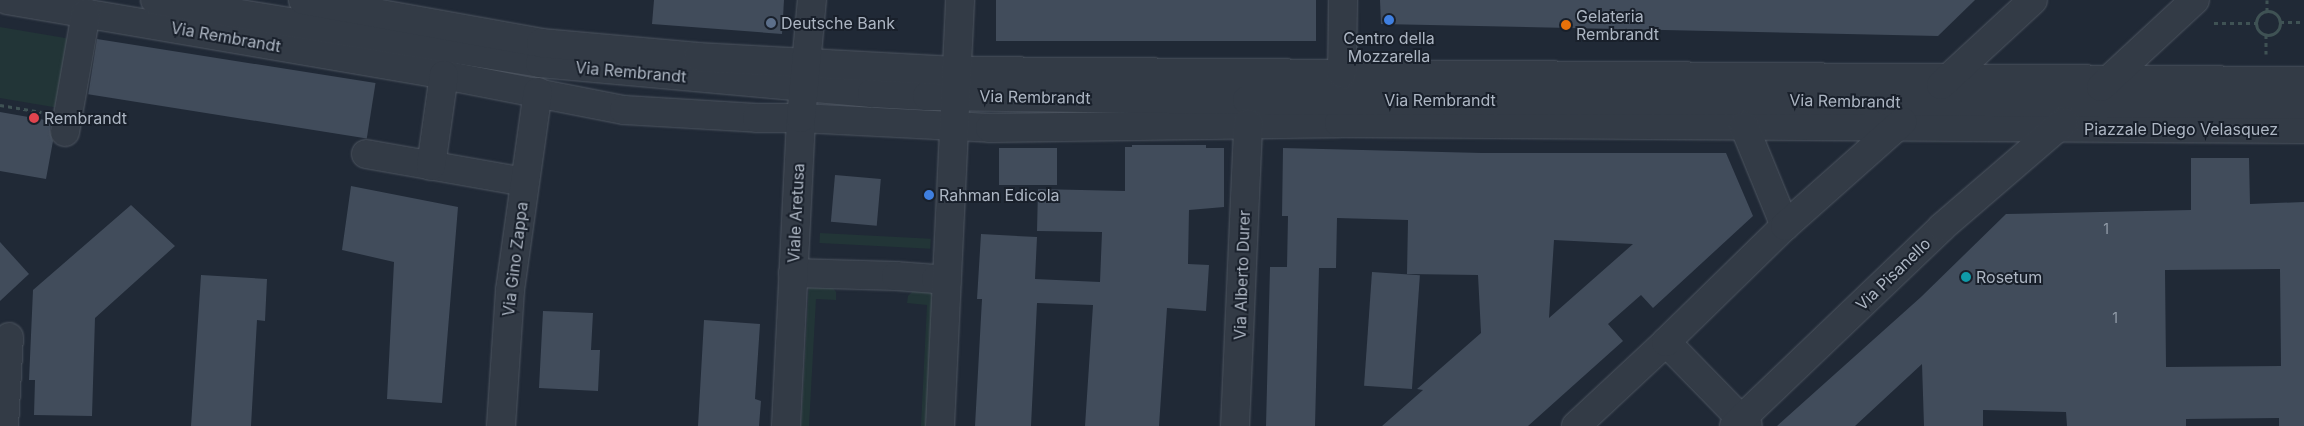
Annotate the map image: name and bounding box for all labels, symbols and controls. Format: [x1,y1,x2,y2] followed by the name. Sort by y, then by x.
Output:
[1576,6,1659,44] place label: Gelateria Rembrandt
[781,13,895,33] place label: Deutsche Bank
[1383,14,1395,26] marker: Centro della Mozzarella
[765,17,777,29] marker: Deutsche Bank
[170,18,282,56] street label: Via Rembrandt
[1560,19,1572,31] marker: Gelateria Rembrandt
[1343,28,1435,66] place label: Centro della Mozzarella
[575,58,687,86] street label: Via Rembrandt
[979,86,1091,108] street label: Via Rembrandt
[1384,90,1496,110] street label: Via Rembrandt
[1789,90,1901,112] street label: Via Rembrandt
[44,108,127,128] place label: Rembrandt
[28,112,40,124] marker: Rembrandt
[2084,119,2278,139] street label: Piazzale Diego Velasquez
[784,163,808,263] street label: Viale Aretusa
[939,185,1060,205] place label: Rahman Edicola
[923,189,935,201] marker: Rahman Edicola
[498,200,532,318] street label: Via Gino Zappa
[1230,210,1254,340] street label: Via Alberto Durer
[2103,221,2109,237] house number: 1
[1852,234,1934,314] street label: Via Pisanello
[1976,267,2042,287] place label: Rosetum
[1960,271,1972,283] marker: Rosetum
[2112,310,2118,326] house number: 1

